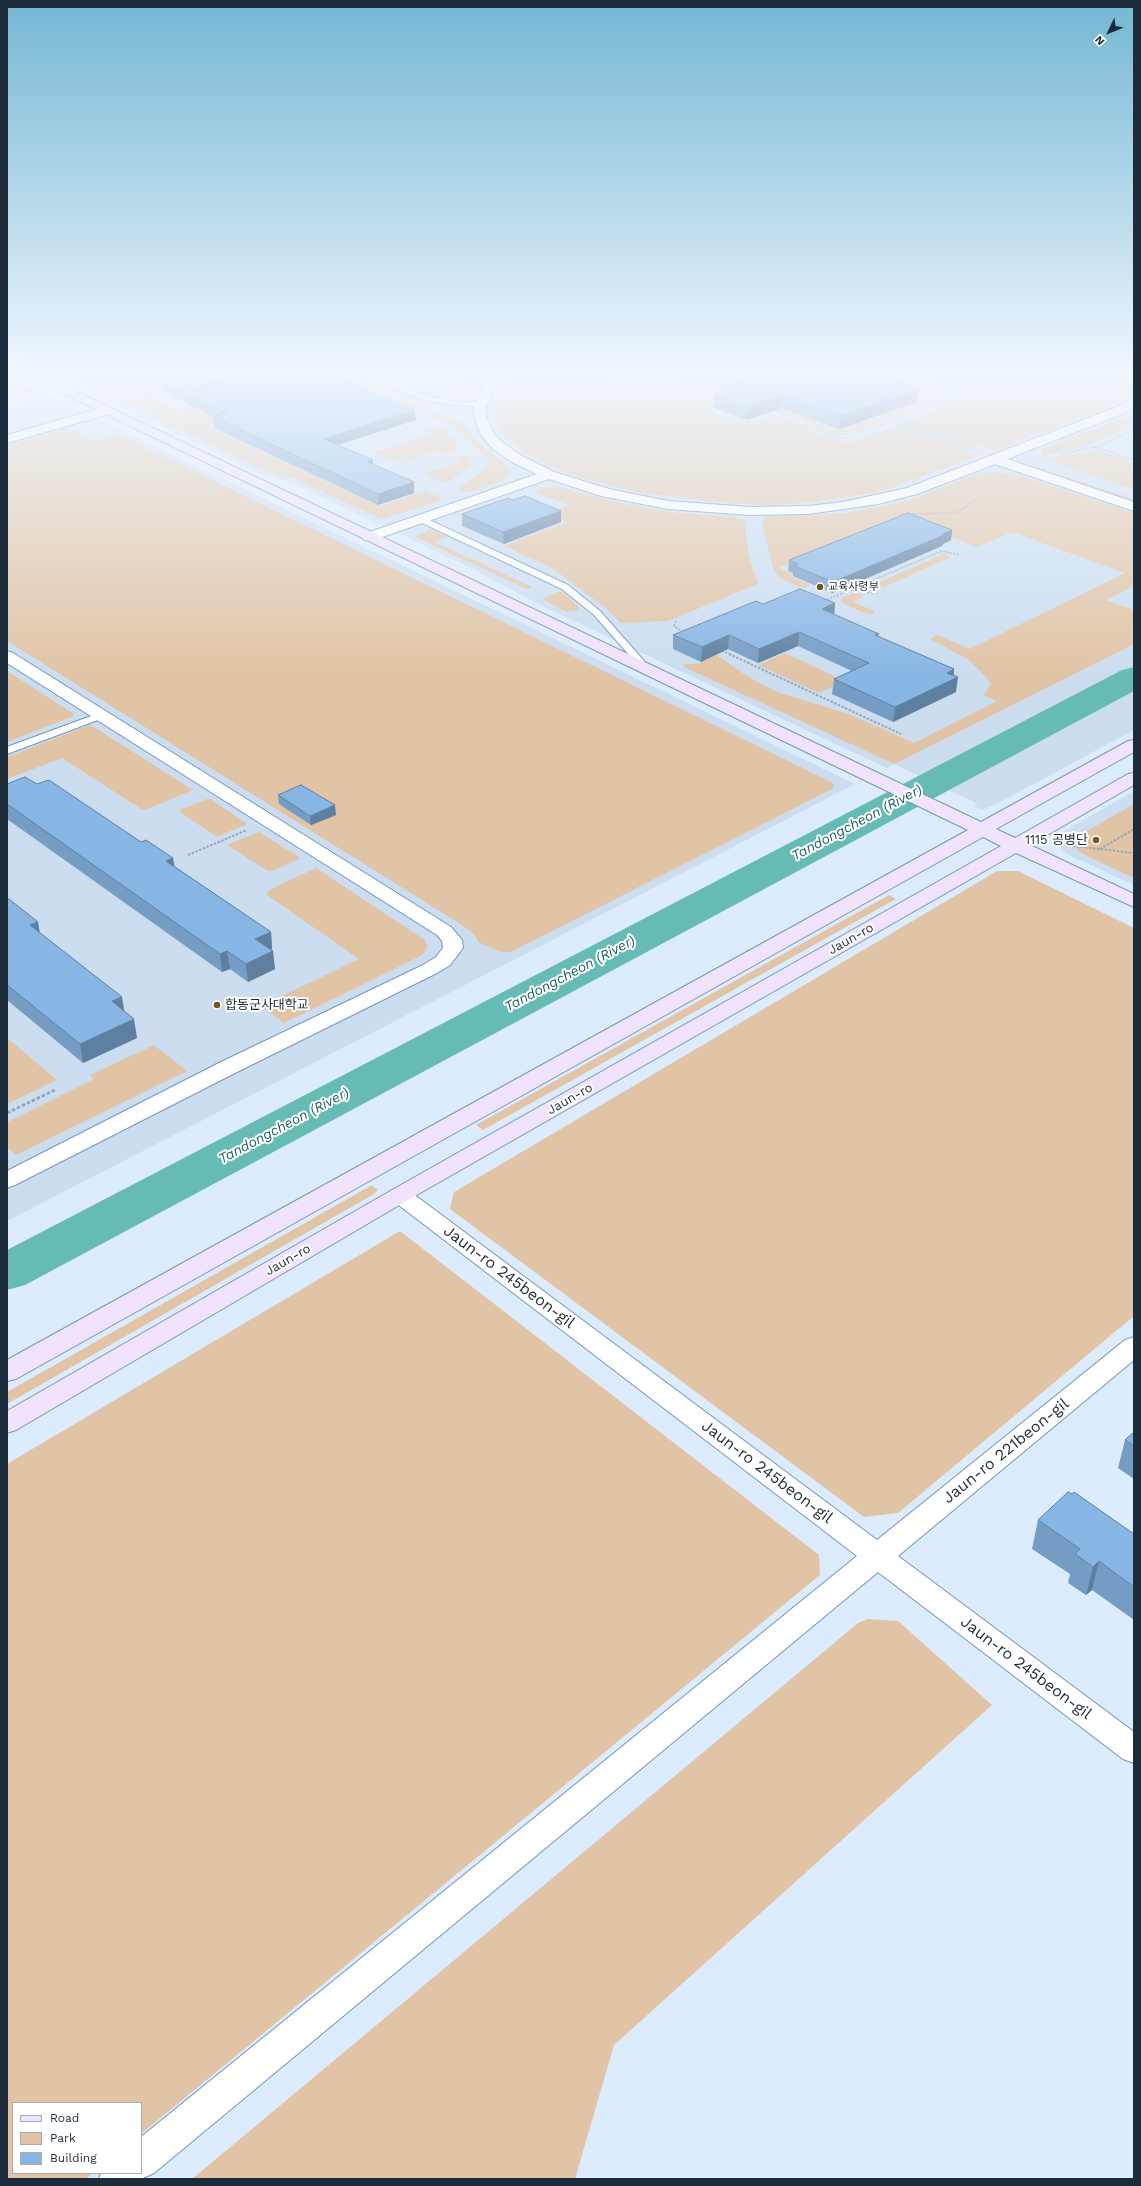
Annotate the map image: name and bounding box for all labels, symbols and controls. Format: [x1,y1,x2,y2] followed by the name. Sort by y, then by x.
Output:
[1089,12,1129,52] north arrow
[1092,33,1107,48] text: N
[828,580,879,594] place label: 교육사령부
[815,582,825,592] marker: 교육사령부
[789,782,925,864] water label: Tandongcheon (River)
[1025,832,1088,848] place label: 1115 공병단
[1091,835,1101,845] marker: 1115 공병단
[825,920,877,958] street label: Jaun-ro
[502,933,638,1015] water label: Tandongcheon (River)
[225,997,309,1013] place label: 합동군사대학교
[212,1000,222,1010] marker: 합동군사대학교
[544,1080,596,1118] street label: Jaun-ro
[216,1085,352,1167] water label: Tandongcheon (River)
[439,1221,579,1333] street label: Jaun-ro 245beon-gil
[262,1241,314,1279] street label: Jaun-ro
[939,1394,1073,1508] street label: Jaun-ro 221beon-gil
[697,1416,837,1528] street label: Jaun-ro 245beon-gil
[956,1612,1096,1724] street label: Jaun-ro 245beon-gil
[12,2102,142,2174] legend
[50,2111,79,2125] text: Road
[50,2131,76,2145] text: Park
[50,2151,97,2165] text: Building

